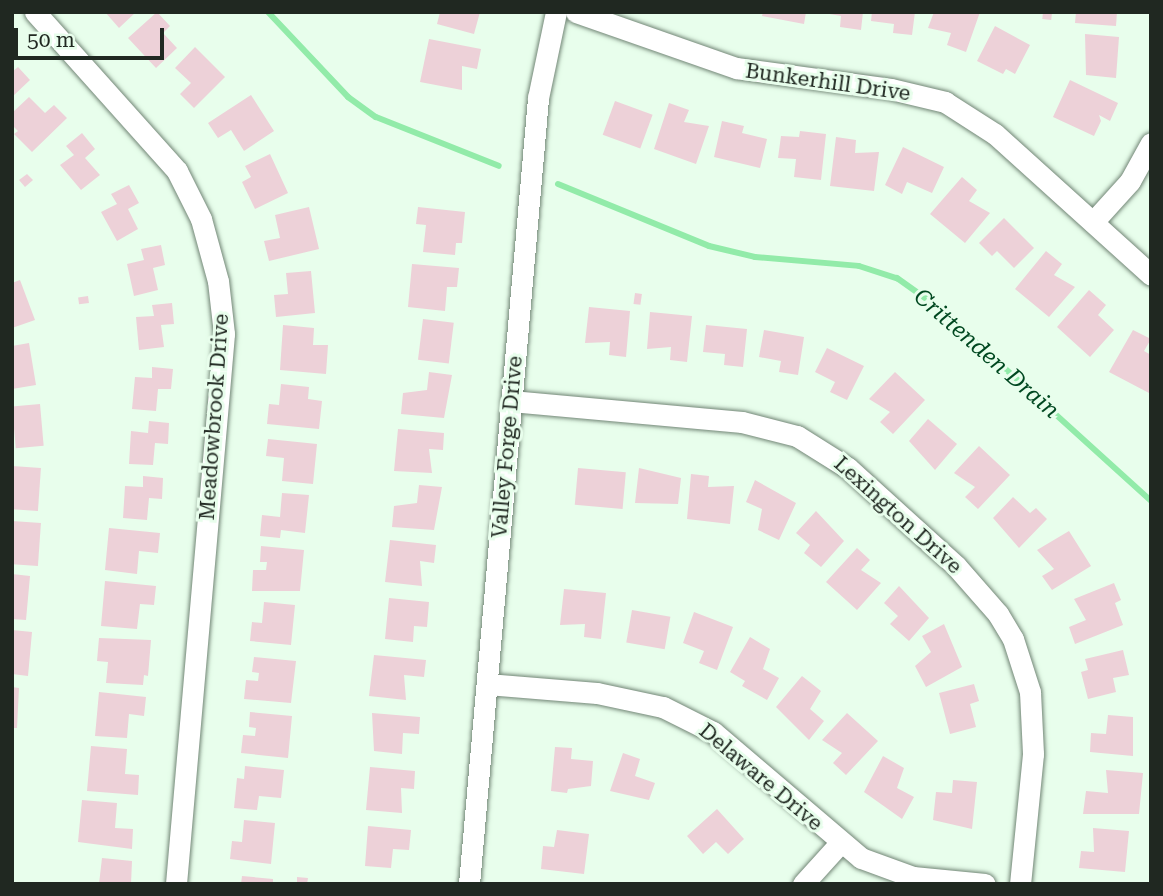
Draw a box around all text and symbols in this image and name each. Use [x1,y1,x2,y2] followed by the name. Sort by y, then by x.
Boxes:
[18,14,168,58] scale bar
[27,28,75,52] text: 50 m
[744,58,912,106] street label: Bunkerhill Drive
[908,283,1064,425] water label: Crittenden Drain
[194,313,234,521] street label: Meadowbrook Drive
[486,355,528,539] street label: Valley Forge Drive
[829,451,967,579] street label: Lexington Drive
[694,718,828,836] street label: Delaware Drive

